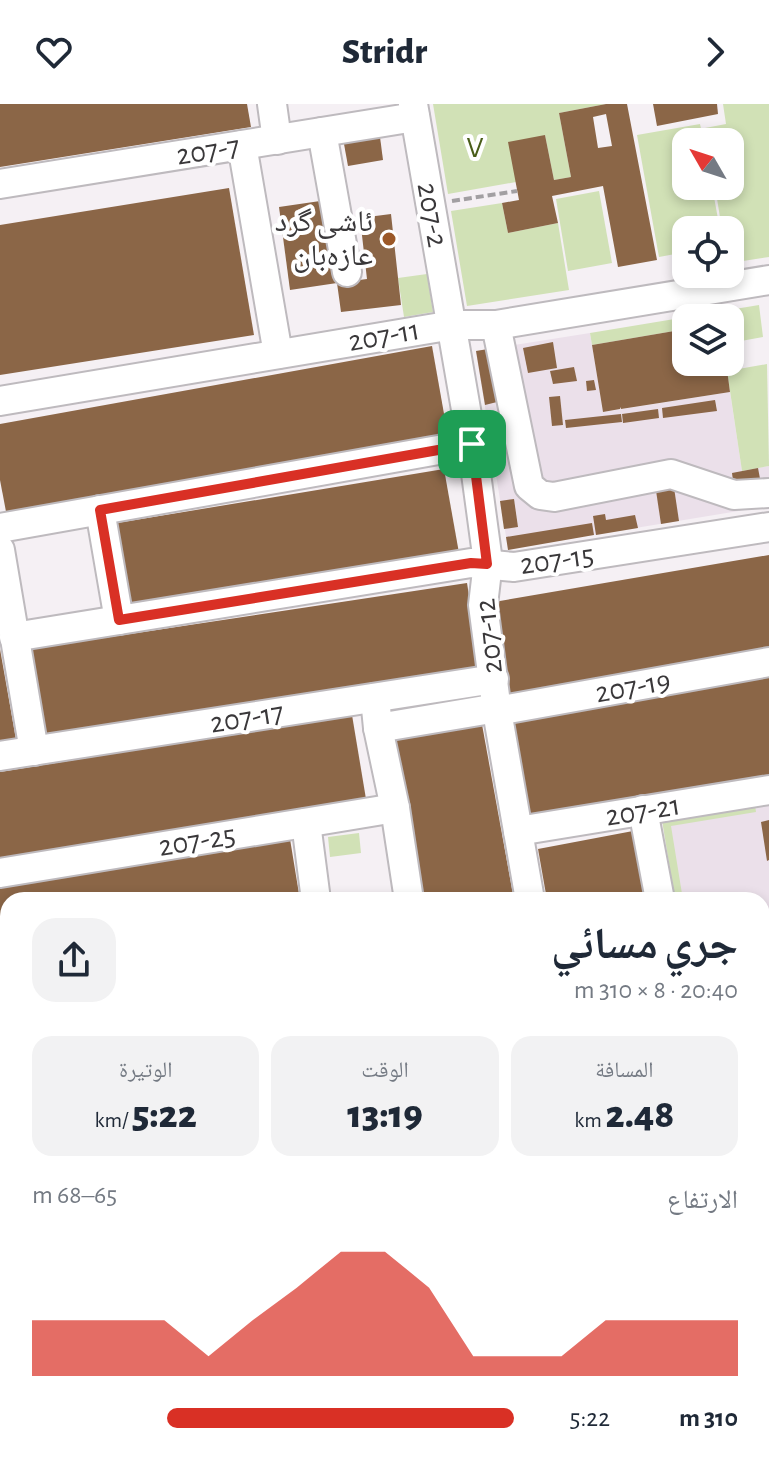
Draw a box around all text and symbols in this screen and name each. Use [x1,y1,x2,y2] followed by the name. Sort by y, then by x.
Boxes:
[32,30,76,74] icon: heart
[693,30,737,74] icon: forward
[342,34,427,70] text: Stridr
[672,128,744,200] north arrow
[672,128,744,376] map controls
[174,131,242,171] street label: 207-7
[467,133,484,163] park label: V
[412,180,452,250] street label: 207-2
[275,207,373,273] place label: ئاشی گرد عازه‌بان
[672,216,744,288] button: locate
[380,230,398,248] marker: ئاشی گرد عازه‌بان
[672,304,744,376] button: layers
[346,315,422,357] street label: 207-11
[438,410,506,478] pin
[450,422,494,466] icon: arrive
[518,540,596,580] street label: 207-15
[470,597,508,675] street label: 207-12
[593,666,673,708] street label: 207-19
[208,697,286,739] street label: 207-17
[604,790,682,832] street label: 207-21
[156,820,238,862] street label: 207-25
[32,918,116,1002] button: share
[551,923,738,967] text: جري مسائي
[574,977,738,1003] text: 20:40 · 8 × 310 m
[119,1059,172,1081] text: الوتيرة
[361,1059,409,1081] text: الوقت
[595,1059,654,1081] text: المسافة
[132,1095,197,1135] text: 5:22
[347,1095,423,1135] text: 13:19
[606,1095,674,1135] text: 2.48
[94,1109,132,1131] text: /km
[574,1109,606,1131] text: km
[32,1182,117,1208] text: 65–68 m
[667,1187,738,1213] text: الارتفاع
[570,1405,610,1431] text: 5:22
[679,1405,738,1431] text: 310 m

